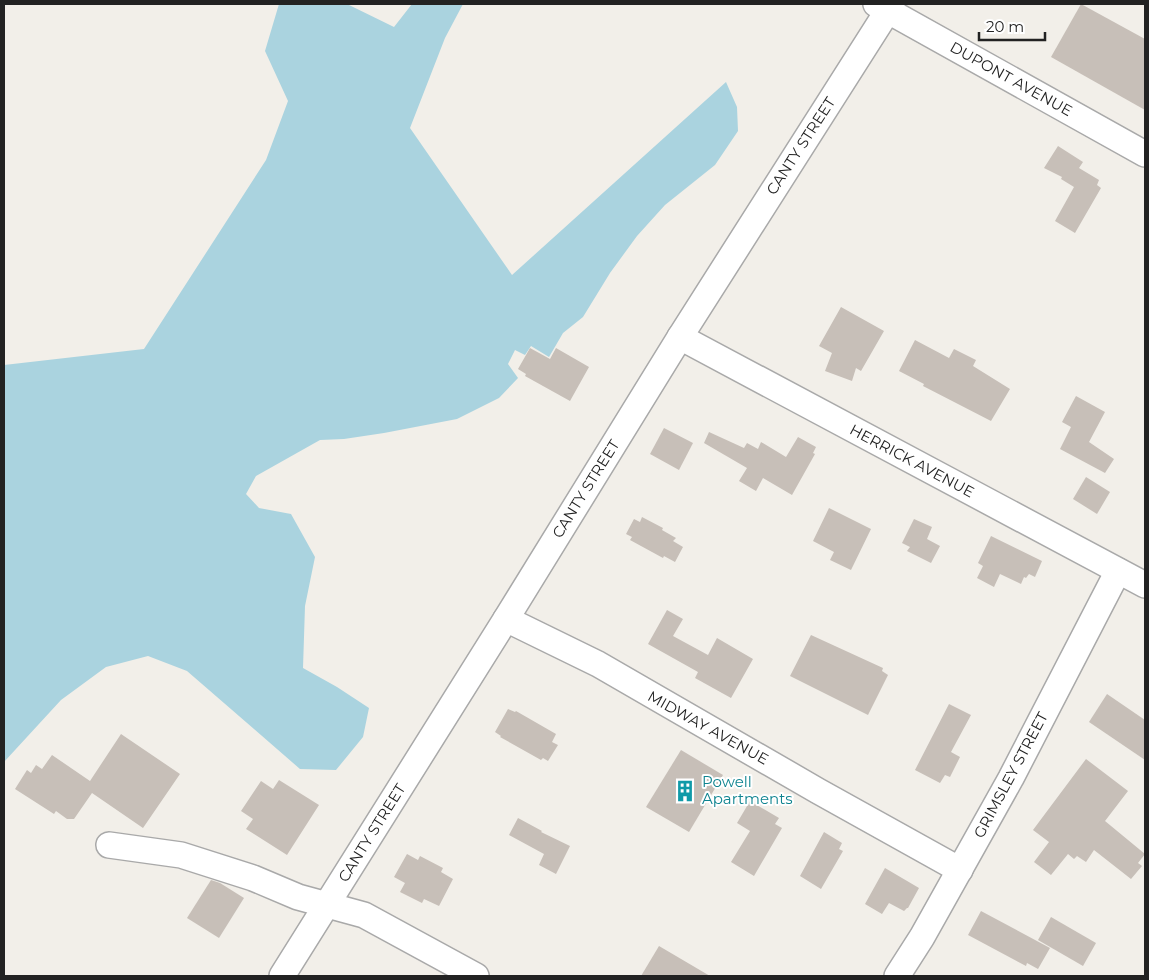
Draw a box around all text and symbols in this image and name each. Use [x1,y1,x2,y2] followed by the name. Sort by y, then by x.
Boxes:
[979,10,1045,42] scale bar
[986,17,1024,36] text: 20 m
[947,37,1076,120] street label: DUPONT AVENUE
[762,93,839,198] street label: CANTY STREET
[847,420,978,501] street label: HERRICK AVENUE
[548,436,624,541] street label: CANTY STREET
[645,686,772,769] street label: MIDWAY AVENUE
[969,708,1052,841] street label: GRIMSLEY STREET
[702,772,793,808] place label: Powell Apartments
[672,778,698,804] building icon: Powell Apartments
[334,780,410,885] street label: CANTY STREET

